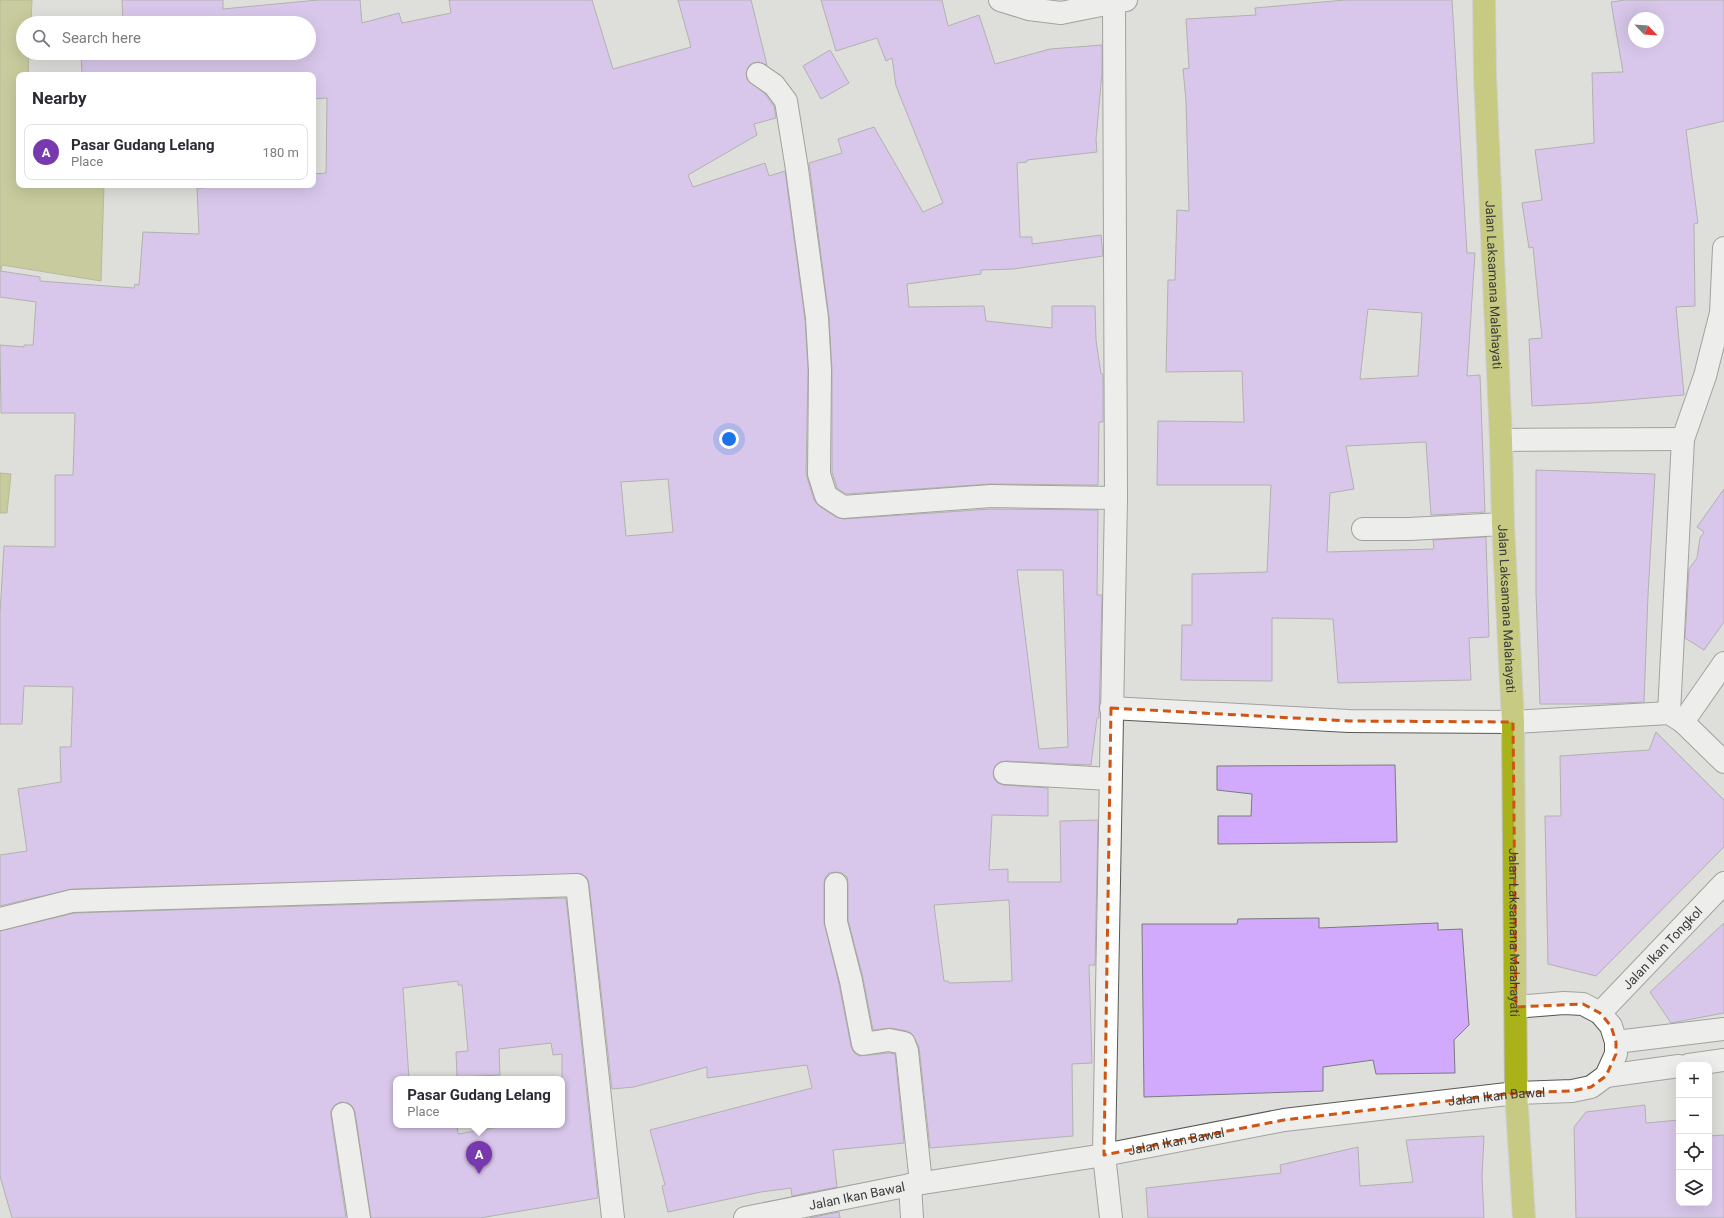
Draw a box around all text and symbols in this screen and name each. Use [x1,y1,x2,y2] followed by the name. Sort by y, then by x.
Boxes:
[1628,12,1664,48] north arrow
[16,16,316,60] search box
[30,27,52,49] icon: search
[62,29,141,47] text: Search here
[32,88,87,108] text: Nearby
[71,136,215,154] text: Pasar Gudang Lelang
[42,145,50,160] text: A
[262,145,299,160] text: 180 m
[71,154,103,169] text: Place
[1482,200,1505,369] street label: Jalan Laksamana Malahayati
[719,429,739,449] your location
[1495,524,1519,693] street label: Jalan Laksamana Malahayati
[1506,848,1522,1017] street label: Jalan Laksamana Malahayati
[1620,904,1705,993] street label: Jalan Ikan Tongkol
[1676,1062,1712,1206] map controls
[1676,1062,1712,1098] button: +
[393,1076,565,1128] popup
[1447,1085,1546,1109] street label: Jalan Ikan Bawal
[407,1086,551,1104] text: Pasar Gudang Lelang
[1676,1098,1712,1134] button: −
[407,1104,439,1119] text: Place
[1127,1125,1226,1158] street label: Jalan Ikan Bawal
[1676,1134,1712,1170] button: locate
[466,1141,492,1174] pin: A
[1676,1170,1712,1206] button: layers
[807,1179,906,1213] street label: Jalan Ikan Bawal

